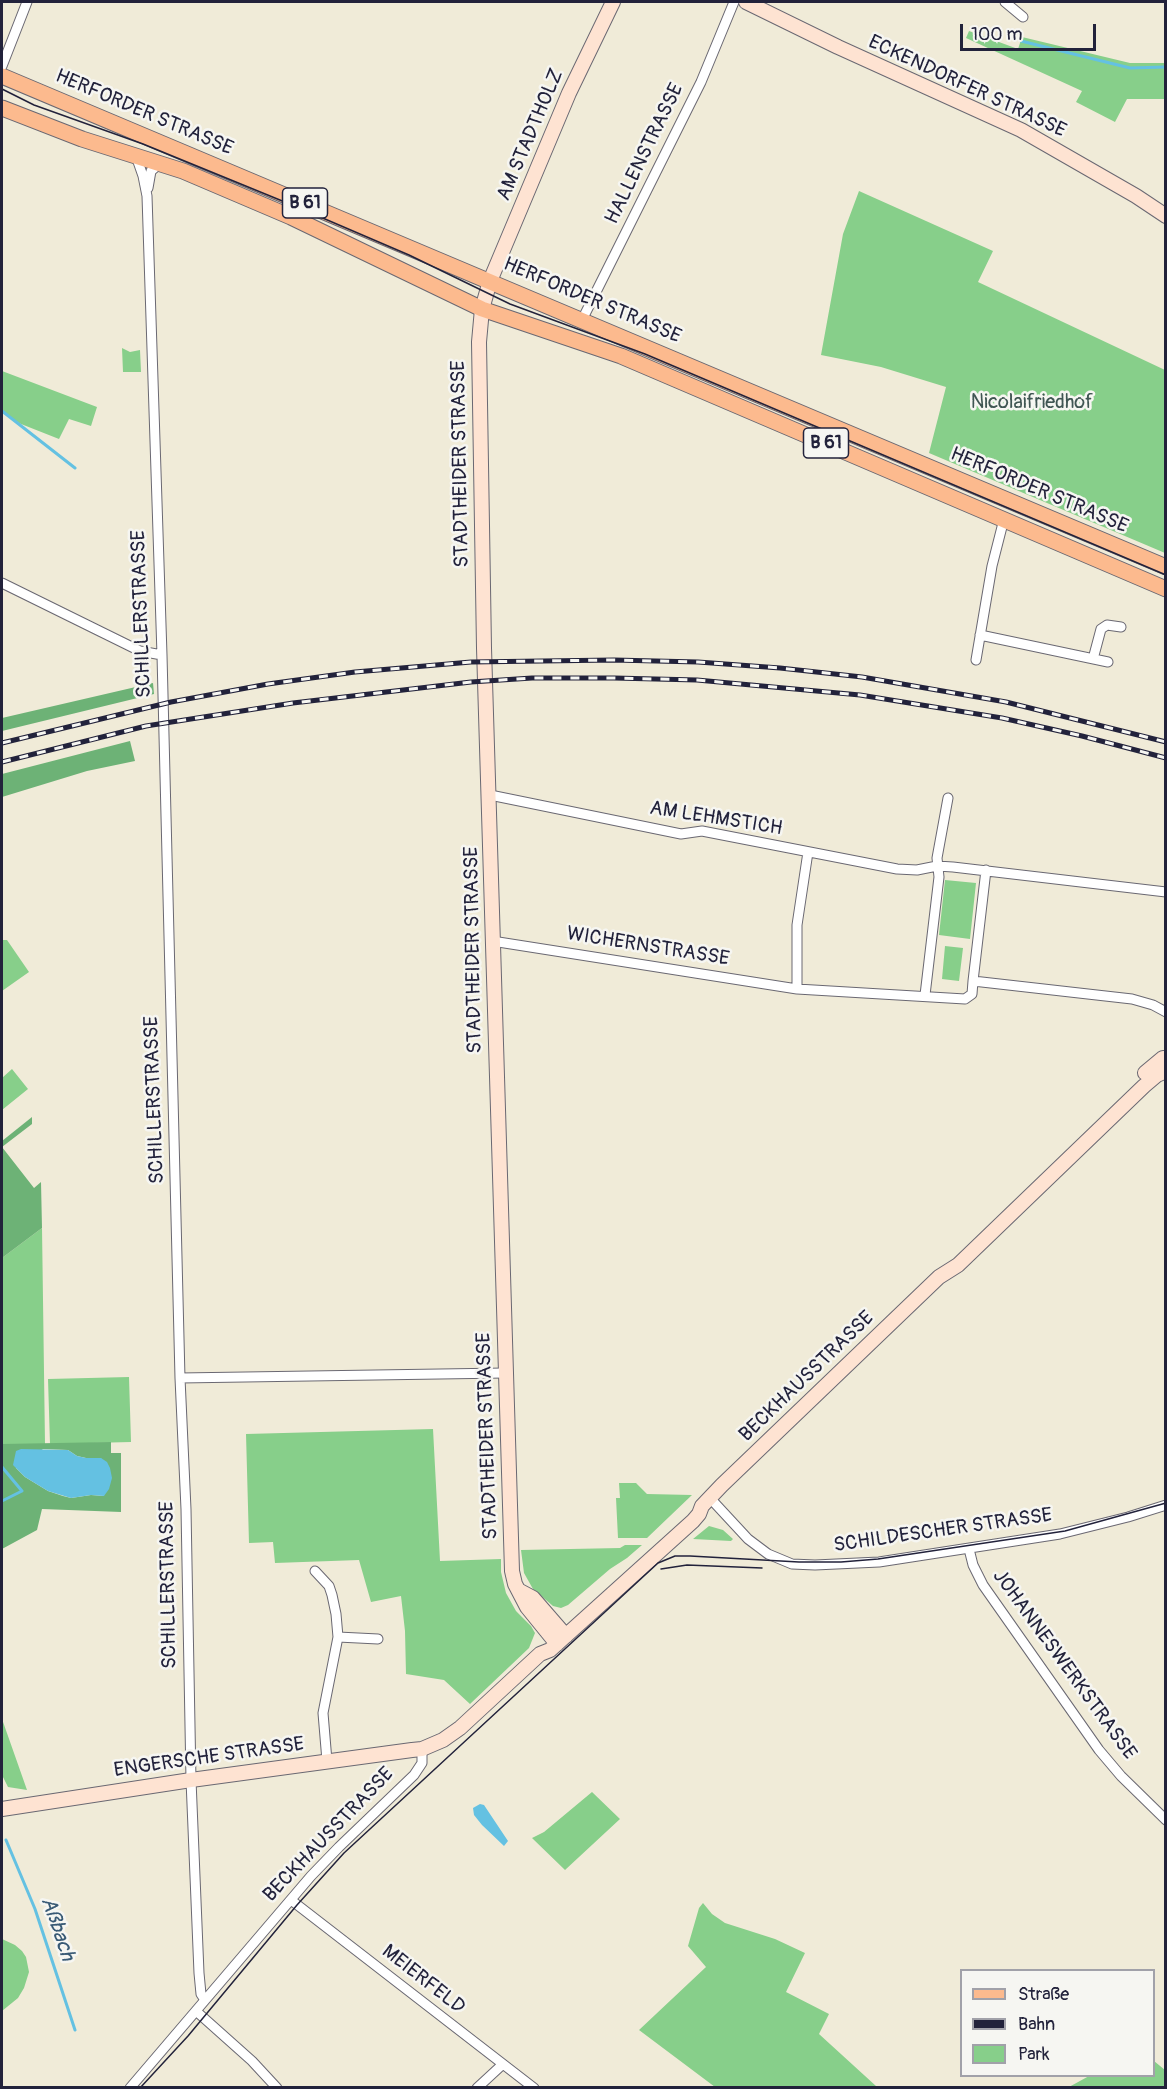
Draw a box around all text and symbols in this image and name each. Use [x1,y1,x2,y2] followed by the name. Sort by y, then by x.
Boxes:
[963,12,1100,50] scale bar
[971,23,1023,46] text: 100 m
[864,31,1070,143] street label: ECKENDORFER STRASSE
[51,65,237,161] street label: HERFORDER STRASSE
[492,66,570,204] street label: AM STADTHOLZ
[601,80,689,228] street label: HALLENSTRASSE
[282,188,328,218] road number: B 61
[499,253,685,349] street label: HERFORDER STRASSE
[447,360,475,568] street label: STADTHEIDER STRASSE
[971,391,1093,415] park label: Nicolaifriedhof
[804,428,848,458] road number: B 61
[946,443,1132,539] street label: HERFORDER STRASSE
[127,530,157,698] street label: SCHILLERSTRASSE
[648,797,784,841] street label: AM LEHMSTICH
[460,846,488,1054] street label: STADTHEIDER STRASSE
[565,922,731,972] street label: WICHERNSTRASSE
[140,1016,170,1184] street label: SCHILLERSTRASSE
[735,1307,879,1447] street label: BECKHAUSSTRASSE
[472,1332,504,1540] street label: STADTHEIDER STRASSE
[156,1501,182,1669] street label: SCHILLERSTRASSE
[832,1504,1054,1558] street label: SCHILDESCHER STRASSE
[987,1565,1141,1765] street label: JOHANNESWERKSTRASSE
[112,1733,306,1783] street label: ENGERSCHE STRASSE
[259,1763,399,1907] street label: BECKHAUSSTRASSE
[34,1894,80,1964] water label: Aßbach
[377,1940,469,2020] street label: MEIERFELD
[960,1969,1155,2077] legend
[1018,1983,1069,2006] text: Straße
[1018,2013,1055,2036] text: Bahn
[1018,2043,1050,2066] text: Park

